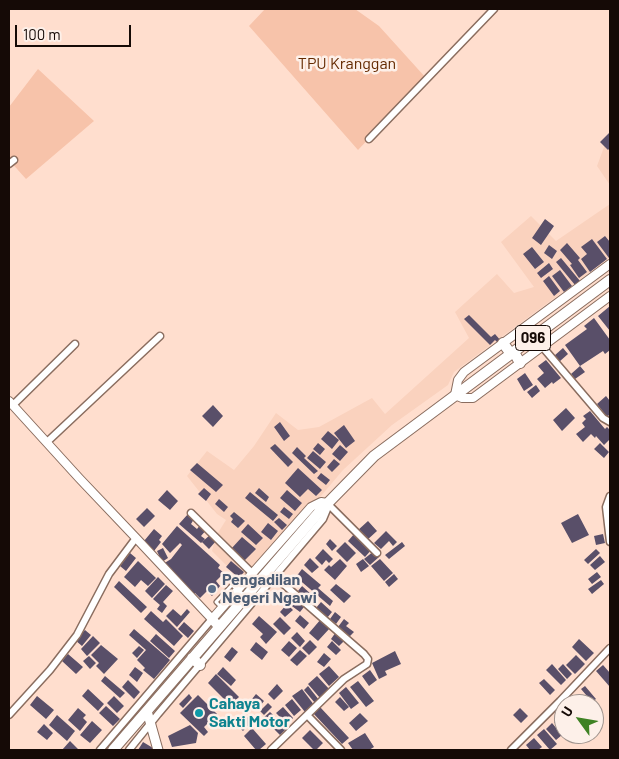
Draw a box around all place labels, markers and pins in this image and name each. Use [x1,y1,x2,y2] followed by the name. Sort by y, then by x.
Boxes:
[222,570,317,608] place label: Pengadilan Negeri Ngawi
[206,583,218,595] marker: Pengadilan Negeri Ngawi
[209,694,290,732] place label: Cahaya Sakti Motor
[193,707,205,719] marker: Cahaya Sakti Motor

